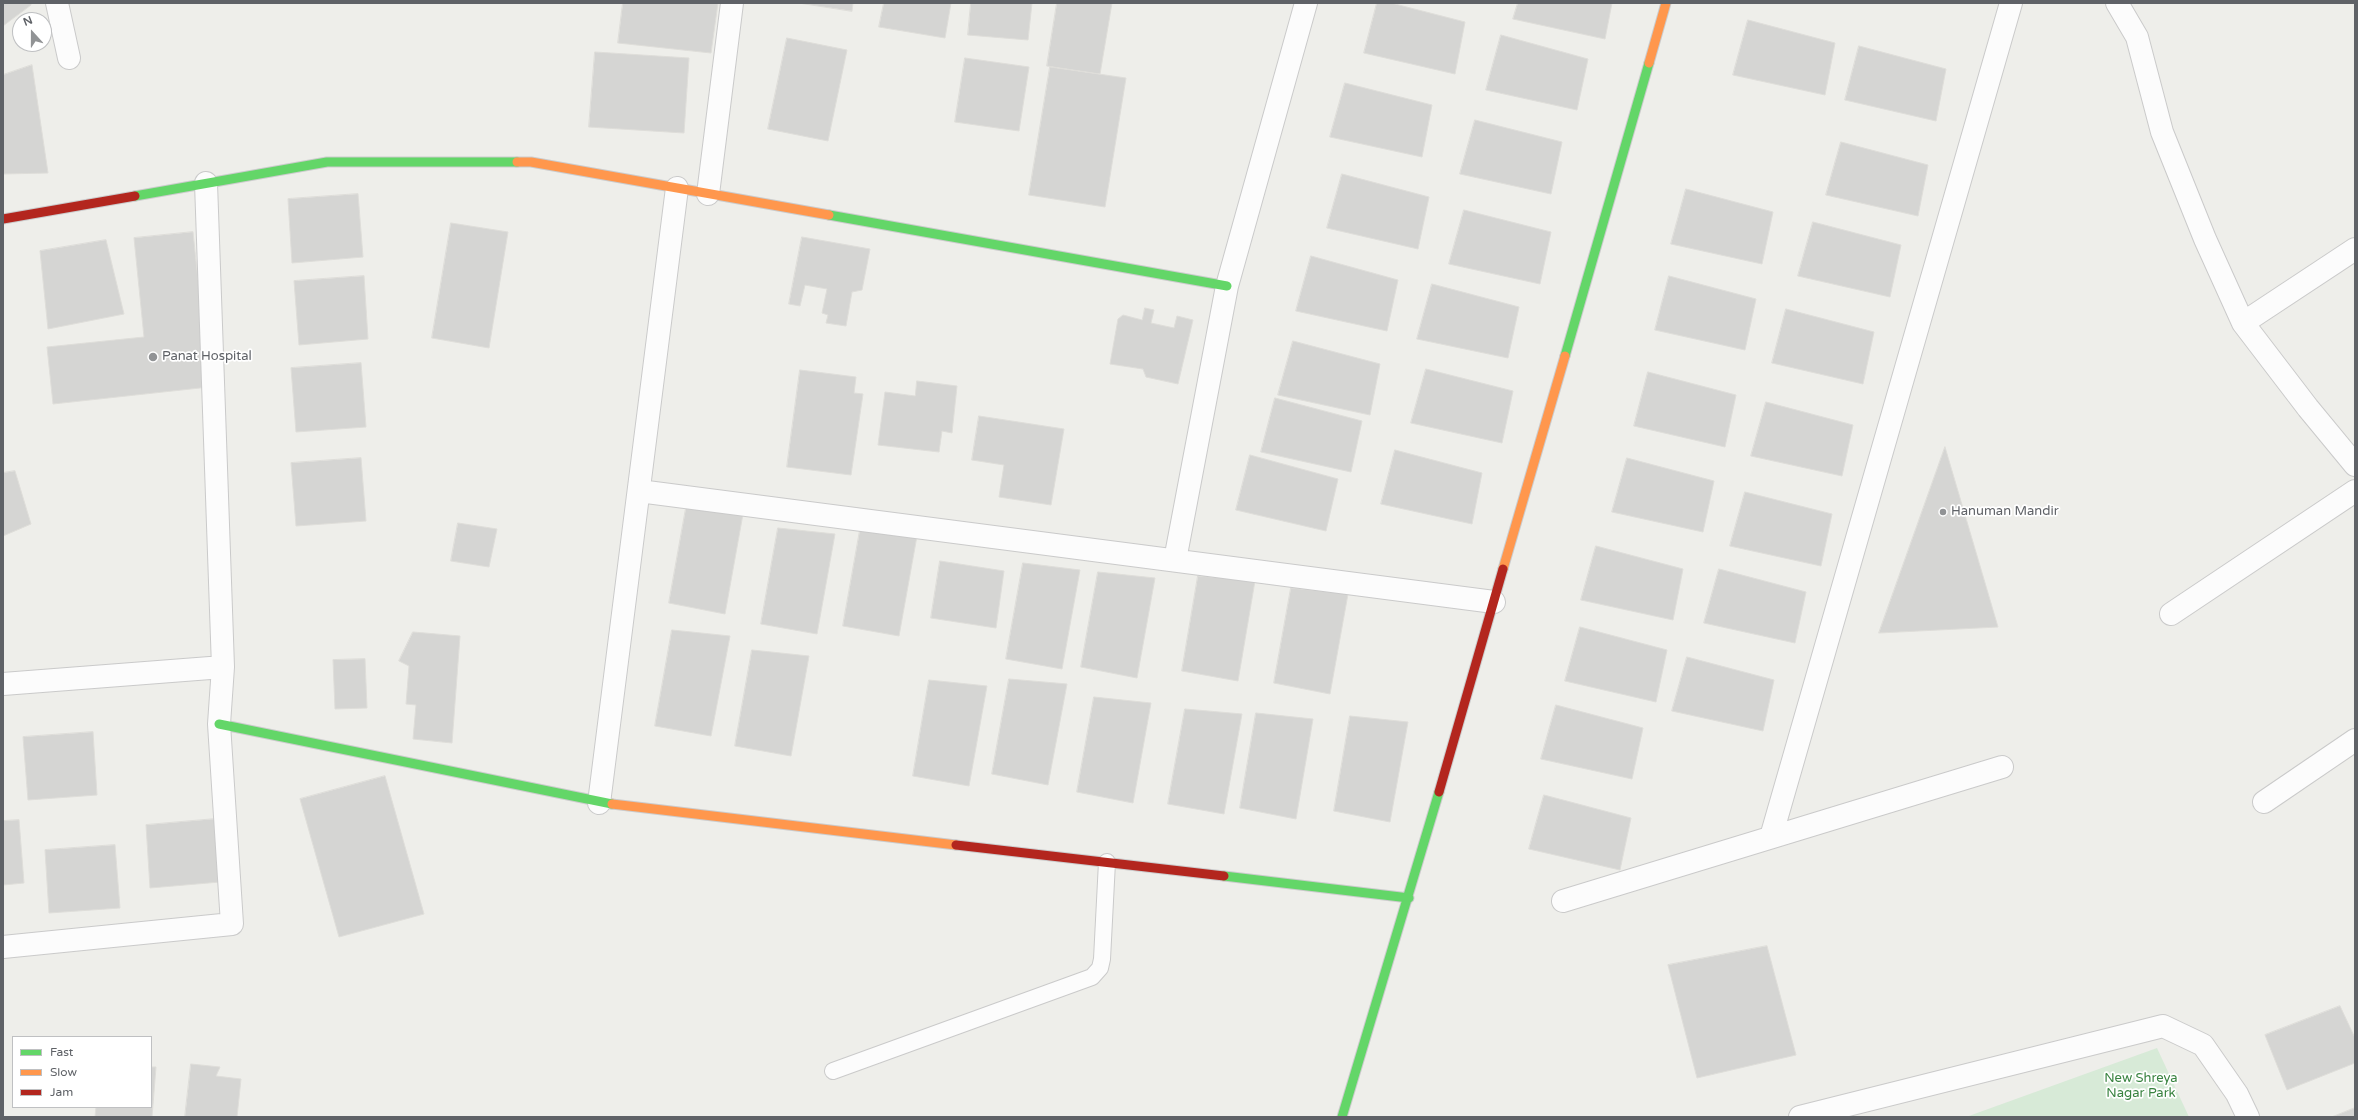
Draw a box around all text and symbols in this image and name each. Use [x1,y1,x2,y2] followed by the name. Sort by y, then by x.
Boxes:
[12,12,52,52] north arrow
[21,14,34,29] text: N
[162,349,252,365] place label: Panat Hospital
[147,351,159,363] marker: Panat Hospital
[1951,504,2059,520] place label: Hanuman Mandir
[1938,507,1948,517] marker: Hanuman Mandir
[12,1036,152,1108] legend
[50,1045,73,1059] text: Fast
[50,1065,77,1079] text: Slow
[2104,1071,2178,1102] park label: New Shreya Nagar Park
[50,1085,73,1099] text: Jam

